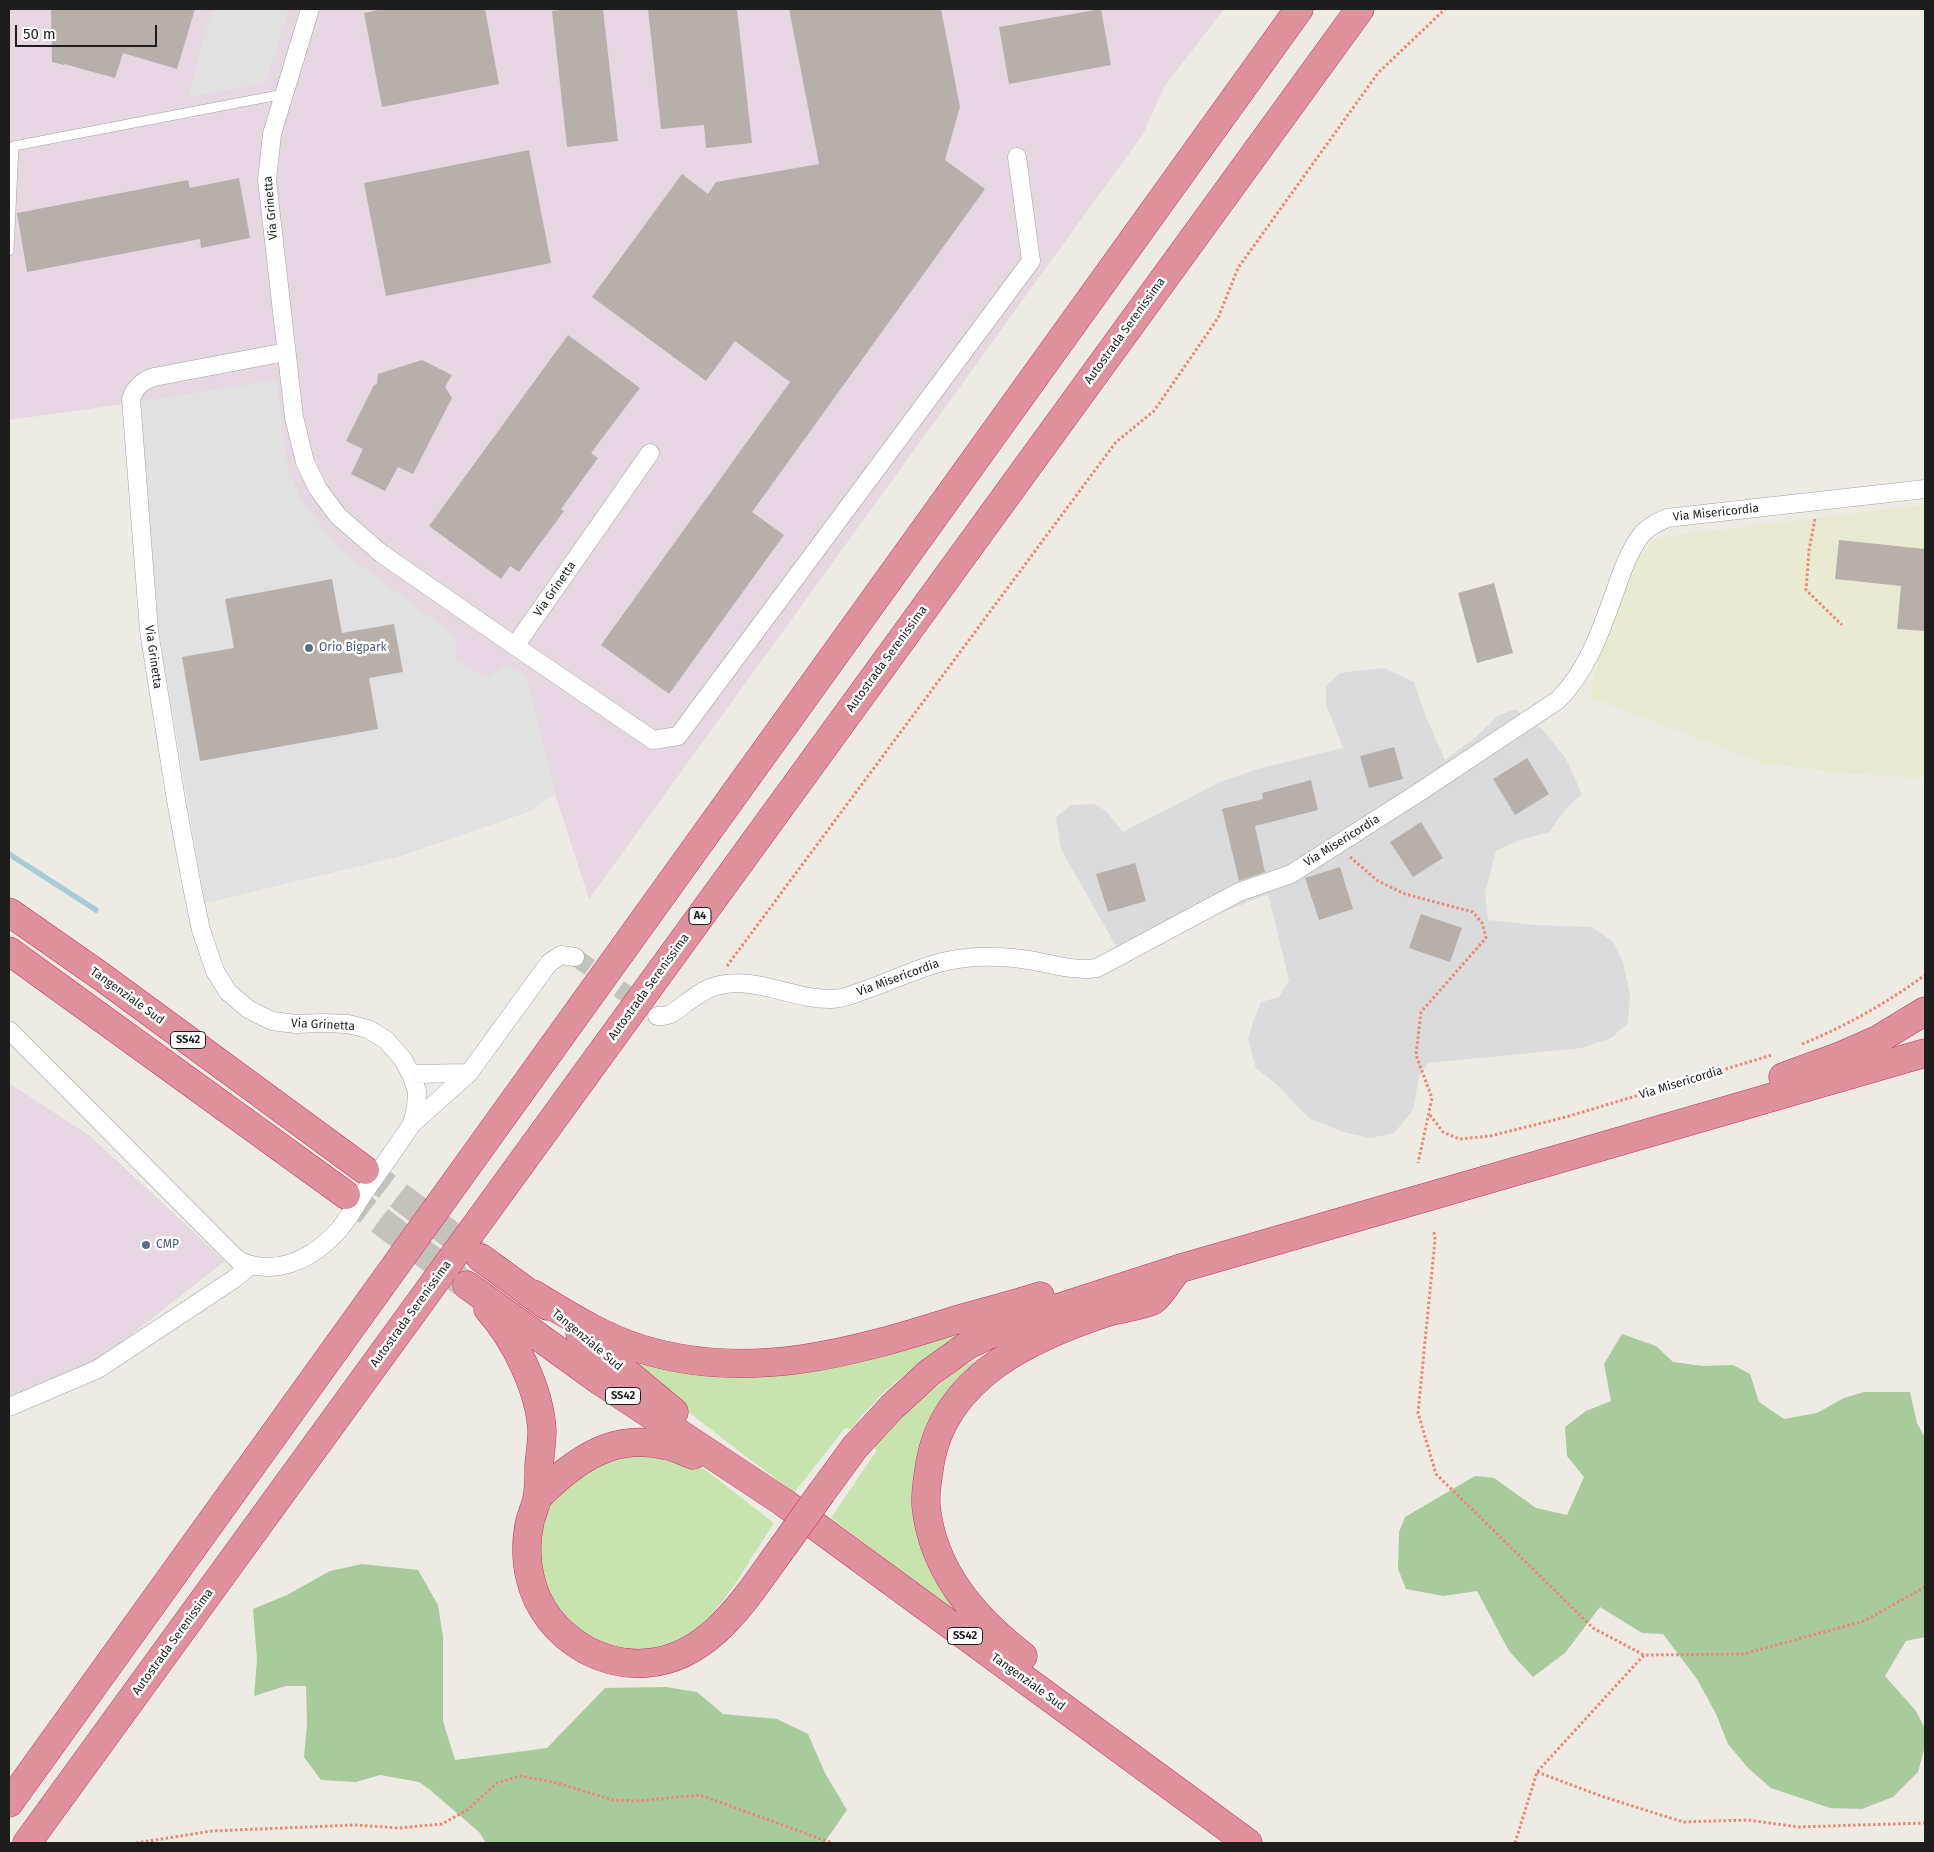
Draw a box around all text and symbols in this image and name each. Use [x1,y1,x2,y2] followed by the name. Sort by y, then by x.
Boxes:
[18,15,160,47] scale bar
[23,25,56,43] text: 50 m
[261,175,281,241] street label: Via Grinetta
[1082,275,1168,387] street label: Autostrada Serenissima
[1672,501,1760,525] street label: Via Misericordia
[531,559,579,619] street label: Via Grinetta
[844,603,930,715] street label: Autostrada Serenissima
[141,624,165,690] street label: Via Grinetta
[319,641,387,655] place label: Orio Bigpark
[303,642,315,654] marker: Orio Bigpark
[1302,812,1382,870] street label: Via Misericordia
[689,908,711,924] road number: A4
[606,931,692,1043] street label: Autostrada Serenissima
[855,956,941,1000] street label: Via Misericordia
[87,964,167,1028] street label: Tangenziale Sud
[291,1016,355,1034] street label: Via Grinetta
[170,1032,206,1048] road number: SS42
[1638,1063,1724,1103] street label: Via Misericordia
[156,1238,179,1252] place label: CMP
[140,1239,152,1251] marker: CMP
[368,1258,454,1370] street label: Autostrada Serenissima
[549,1306,625,1374] street label: Tangenziale Sud
[606,1388,640,1404] road number: SS42
[130,1586,216,1698] street label: Autostrada Serenissima
[948,1628,982,1644] road number: SS42
[988,1650,1068,1714] street label: Tangenziale Sud

